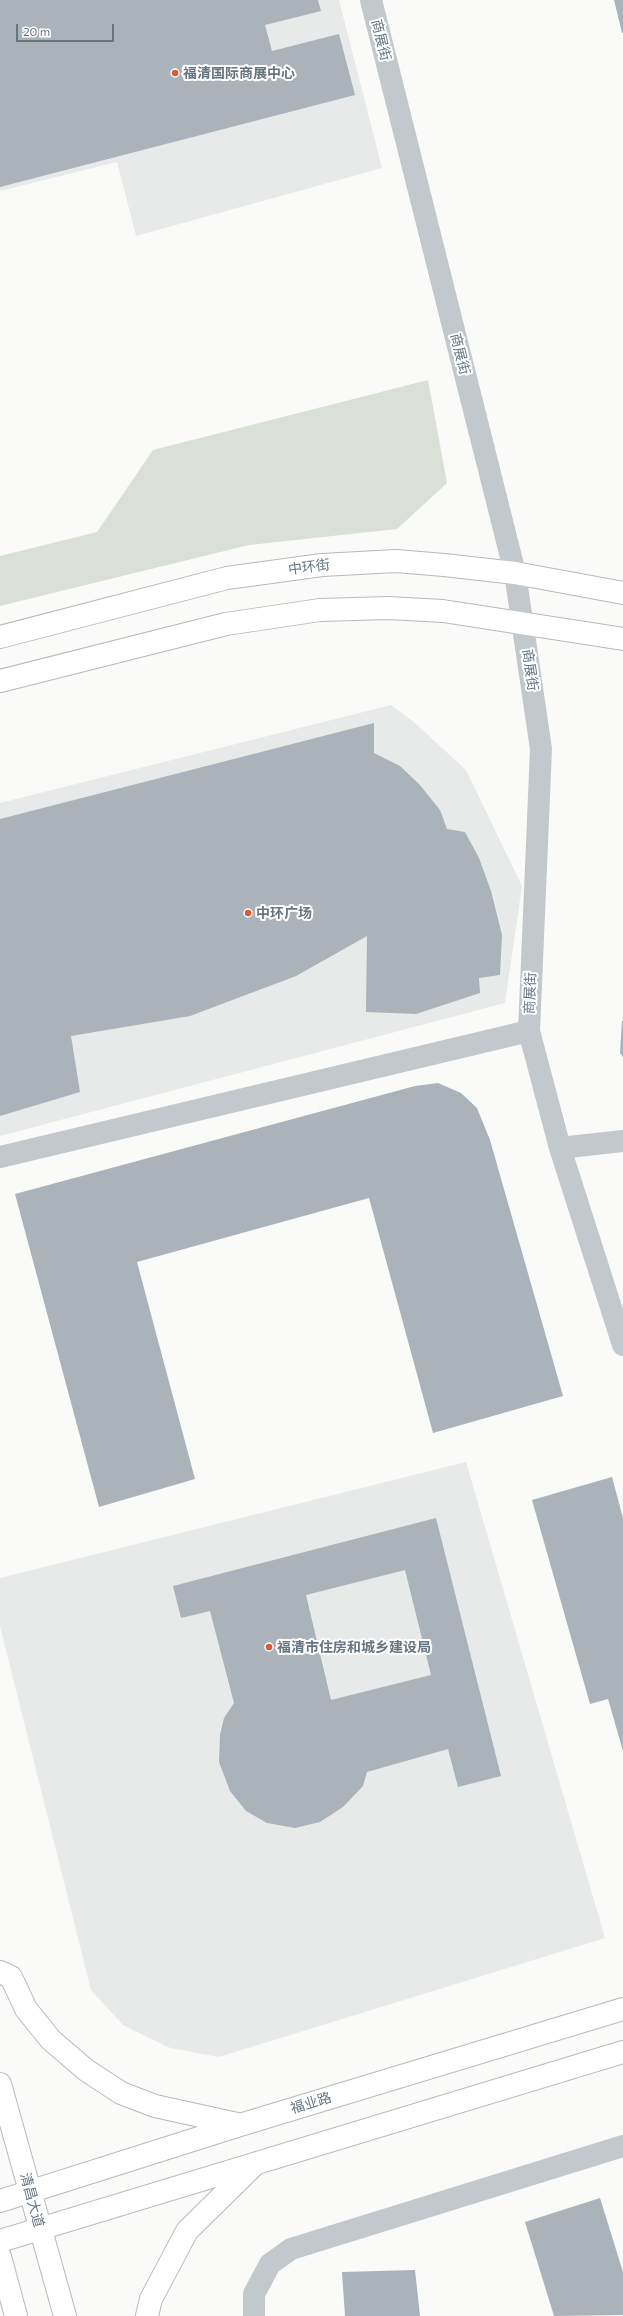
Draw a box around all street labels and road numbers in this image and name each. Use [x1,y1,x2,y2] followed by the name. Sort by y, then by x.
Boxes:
[368,18,394,62] street label: 商展街
[447,332,473,376] street label: 商展街
[287,556,331,578] street label: 中环街
[519,648,541,692] street label: 商展街
[521,972,539,1014] street label: 商展街
[288,2089,334,2117] street label: 福业路
[17,2171,47,2229] street label: 清昌大道

